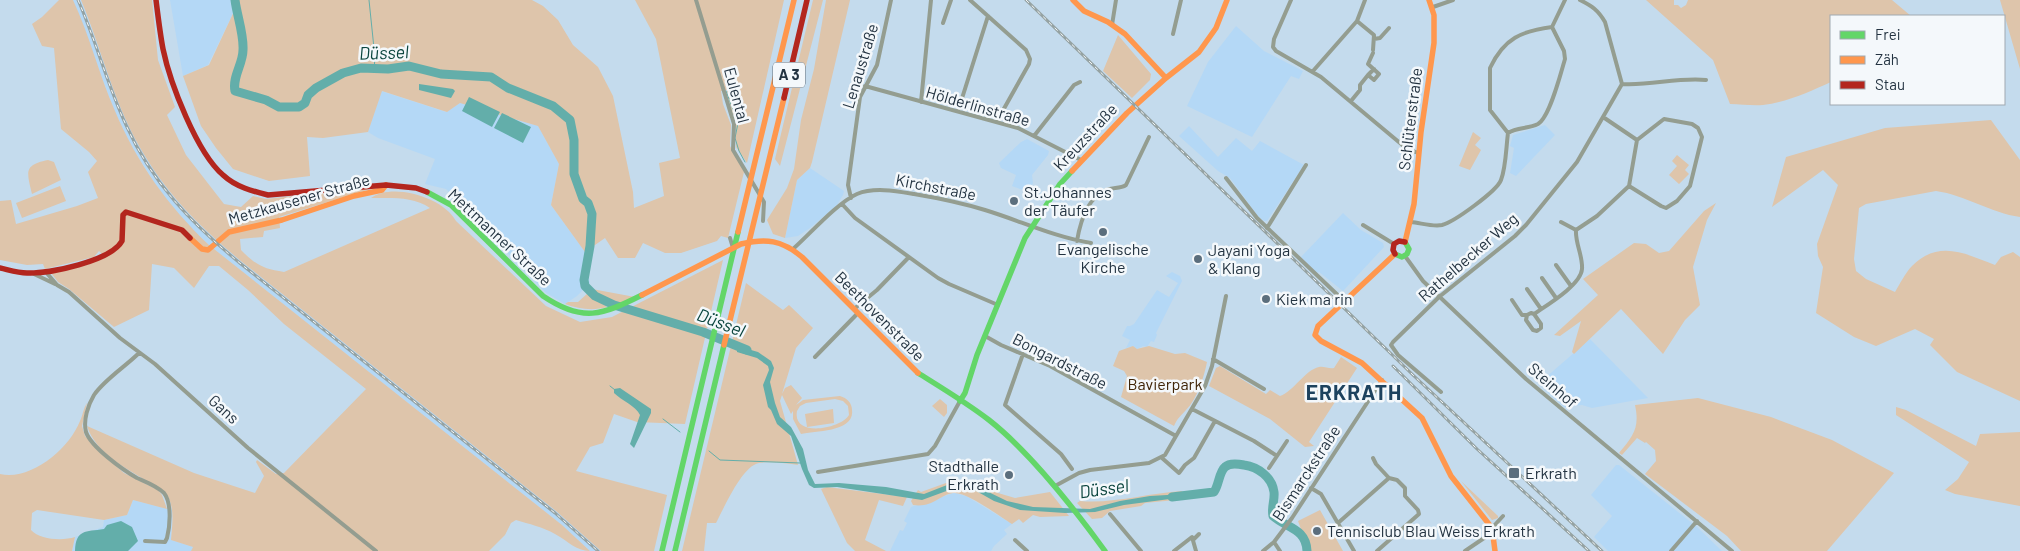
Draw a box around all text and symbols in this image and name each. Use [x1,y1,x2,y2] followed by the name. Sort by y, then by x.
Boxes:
[1830,15,2005,105] legend
[838,21,881,111] street label: Lenaustraße
[1875,25,1901,43] text: Frei
[359,40,409,64] water label: Düssel
[1875,50,1899,68] text: Zäh
[773,62,805,88] road number: A 3
[721,65,754,125] street label: Eulental
[1394,66,1425,171] street label: Schlüterstraße
[1875,75,1905,93] text: Stau
[924,82,1032,129] street label: Hölderlinstraße
[1049,99,1120,174] street label: Kreuzstraße
[226,169,372,228] street label: Metzkausener Straße
[894,169,978,204] street label: Kirchstraße
[1024,182,1112,219] place label: St.Johannes der Täufer
[445,184,556,289] street label: Mettmanner Straße
[1008,195,1020,207] marker: St.Johannes der Täufer
[1414,208,1521,305] street label: Rathelbecker Weg
[1097,226,1109,238] marker: Evangelische Kirche
[1057,239,1149,276] place label: Evangelische Kirche
[1208,240,1290,277] place label: Jayani Yoga & Klang
[1192,253,1204,265] marker: Jayani Yoga & Klang
[832,267,929,364] street label: Beethovenstraße
[1276,289,1353,308] place label: Kiek ma rin
[1260,293,1272,305] marker: Kiek ma rin
[694,303,749,341] water label: Düssel
[1010,329,1111,393] street label: Bongardstraße
[1525,358,1582,411] street label: Steinhof
[1128,374,1202,393] park label: Bavierpark
[1306,379,1402,404] district label: ERKRATH
[205,390,243,427] street label: Gans
[1268,421,1344,524] street label: Bismarckstraße
[928,456,999,493] place label: Stadthalle Erkrath
[1525,463,1577,482] place label: Erkrath
[1507,466,1521,480] marker: Erkrath
[1003,469,1015,481] marker: Stadthalle Erkrath
[1078,474,1130,502] water label: Düssel
[1327,521,1535,540] place label: Tennisclub Blau Weiss Erkrath
[1311,525,1323,537] marker: Tennisclub Blau Weiss Erkrath

